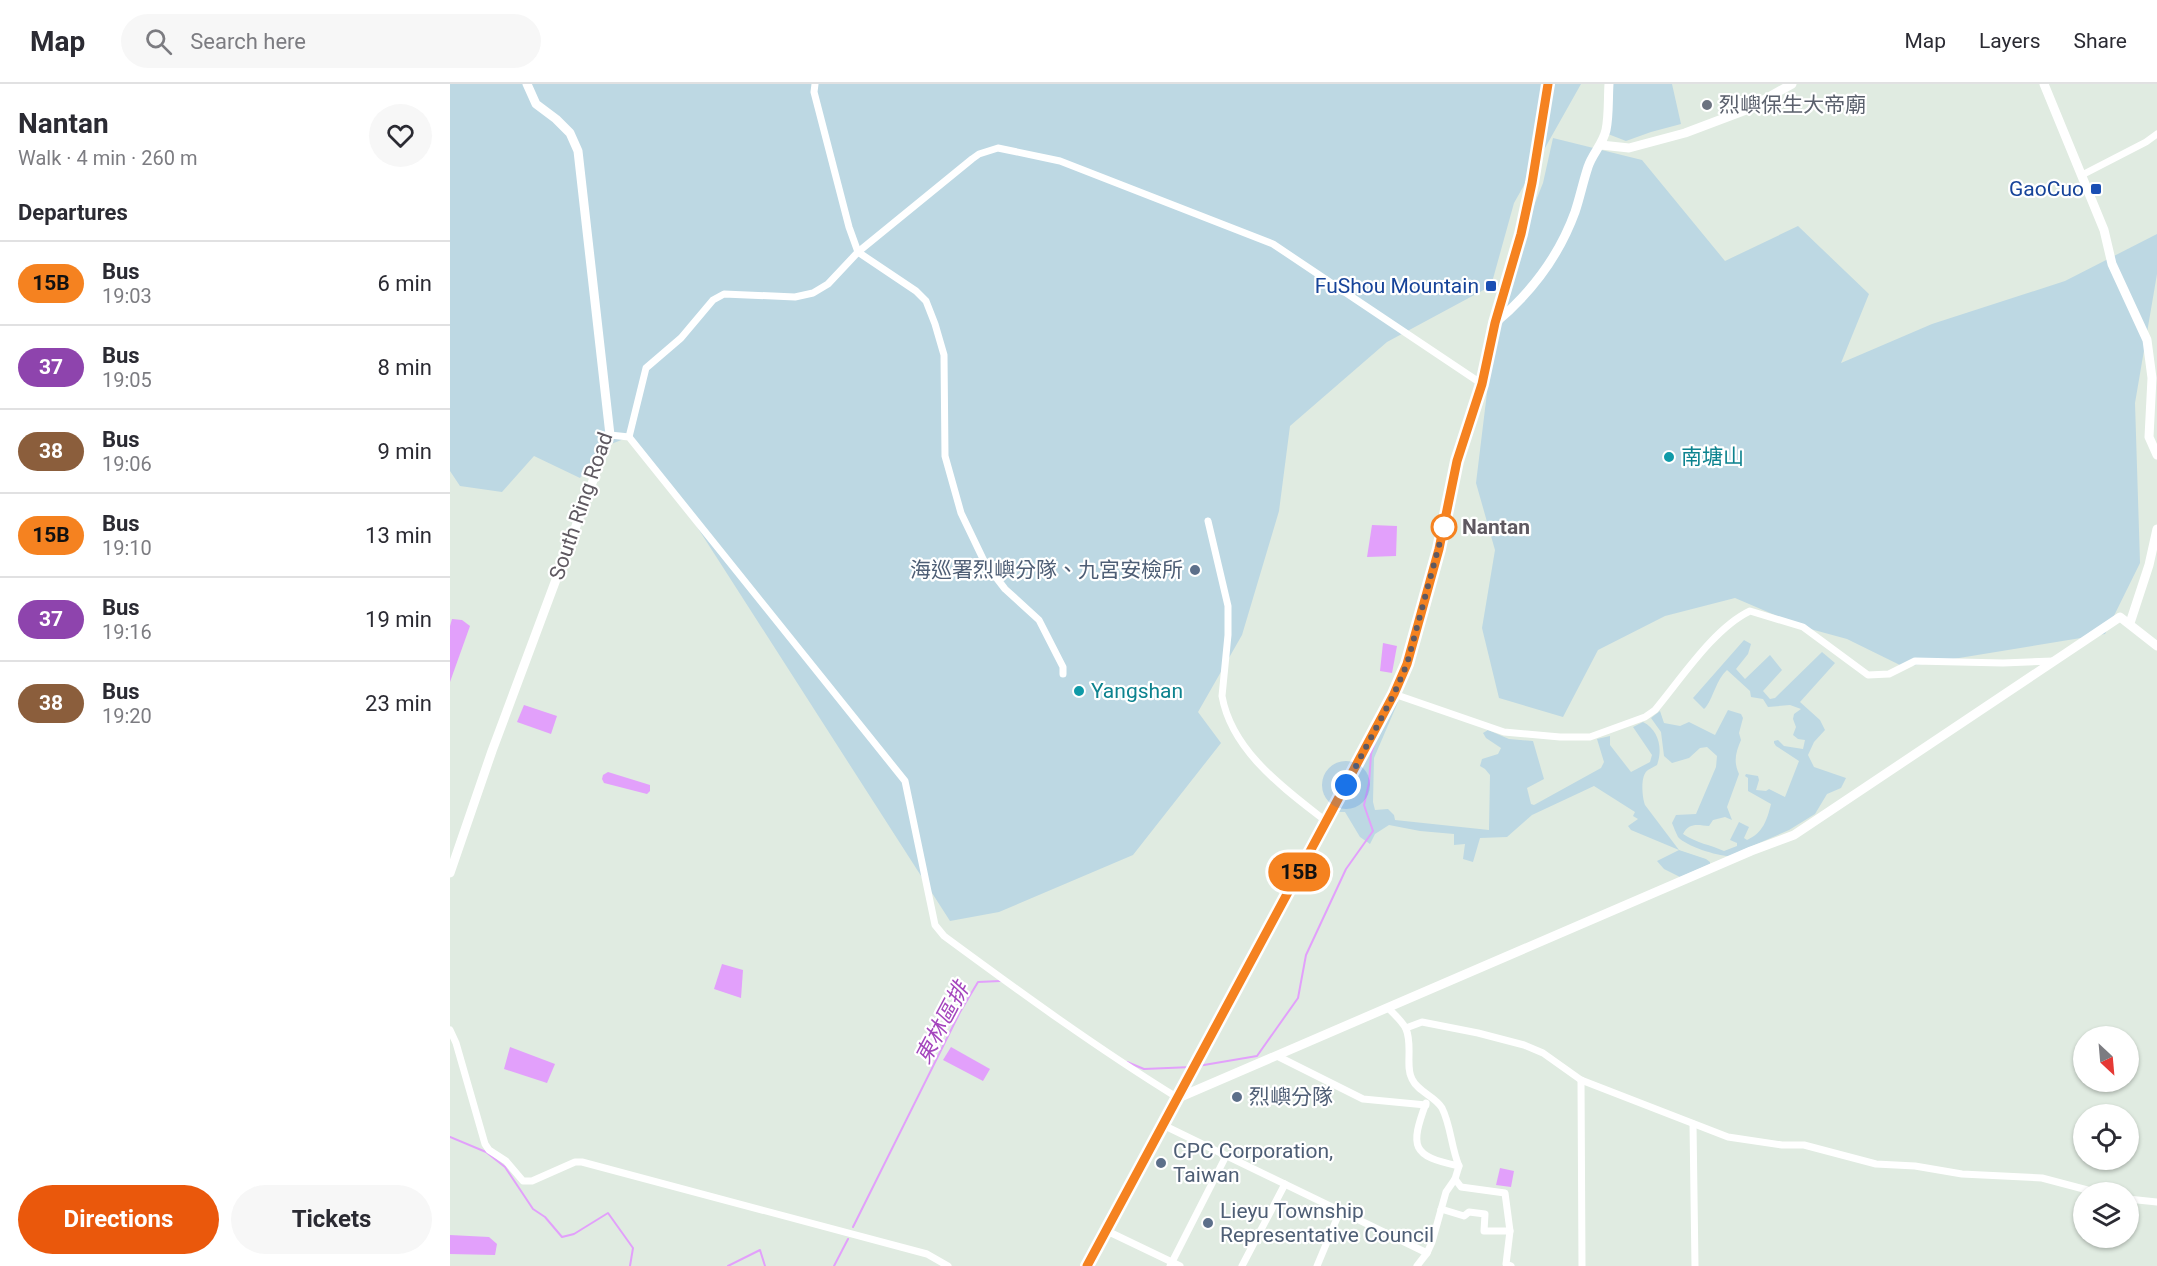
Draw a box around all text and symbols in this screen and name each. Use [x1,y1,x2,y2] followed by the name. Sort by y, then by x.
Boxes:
[121,14,541,68] search box
[30,25,85,58] text: Map
[142,25,175,58] icon: search
[190,29,306,54] text: Search here
[1904,29,1946,53] text: Map
[1979,29,2040,53] text: Layers
[2073,29,2127,53] text: Share
[1719,93,1866,117] place label: 烈嶼保生大帝廟
[1700,98,1714,112] marker: 烈嶼保生大帝廟
[369,104,432,167] button: heart
[18,107,109,140] text: Nantan
[18,146,197,170] text: Walk · 4 min · 260 m
[2009,177,2084,201] place label: GaoCuo
[2089,182,2103,196] marker: GaoCuo
[18,200,128,225] text: Departures
[102,259,140,284] text: Bus
[32,271,70,295] text: 15B
[377,271,432,296] text: 6 min
[1315,274,1479,298] place label: FuShou Mountain
[1484,279,1498,293] marker: FuShou Mountain
[102,284,152,308] text: 19:03
[102,343,140,368] text: Bus
[39,355,63,379] text: 37
[377,355,432,380] text: 8 min
[102,368,152,392] text: 19:05
[102,427,140,452] text: Bus
[545,429,617,583] street label: South Ring Road
[39,439,63,463] text: 38
[377,439,432,464] text: 9 min
[1681,445,1744,469] place label: 南塘山
[1662,450,1676,464] marker: 南塘山
[102,452,152,476] text: 19:06
[102,511,140,536] text: Bus
[1431,514,1457,540] marker: Nantan
[1462,515,1530,539] place label: Nantan
[32,523,70,547] text: 15B
[365,523,432,548] text: 13 min
[102,536,152,560] text: 19:10
[910,558,1183,582] place label: 海巡署烈嶼分隊、九宮安檢所
[1188,563,1202,577] marker: 海巡署烈嶼分隊、九宮安檢所
[102,595,140,620] text: Bus
[39,607,63,631] text: 37
[365,607,432,632] text: 19 min
[102,620,152,644] text: 19:16
[102,679,140,704] text: Bus
[1091,679,1183,703] place label: Yangshan
[1072,684,1086,698] marker: Yangshan
[39,691,63,715] text: 38
[365,691,432,716] text: 23 min
[102,704,152,728] text: 19:20
[1331,770,1361,800] your location
[1264,852,1334,892] line badge: 15B
[1280,860,1318,884] text: 15B
[910,976,975,1068] water label: 東林區排
[2073,1026,2139,1092] north arrow
[2073,1026,2139,1248] map controls
[1249,1085,1333,1109] place label: 烈嶼分隊
[1230,1090,1244,1104] marker: 烈嶼分隊
[2073,1104,2139,1170] button: locate
[1173,1139,1333,1187] place label: CPC Corporation, Taiwan
[1154,1156,1168,1170] marker: CPC Corporation, Taiwan
[2073,1182,2139,1248] button: layers
[18,1185,219,1254] button: Directions
[231,1185,432,1254] button: Tickets
[1220,1199,1434,1247] place label: Lieyu Township Representative Council
[1201,1216,1215,1230] marker: Lieyu Township Representative Council

